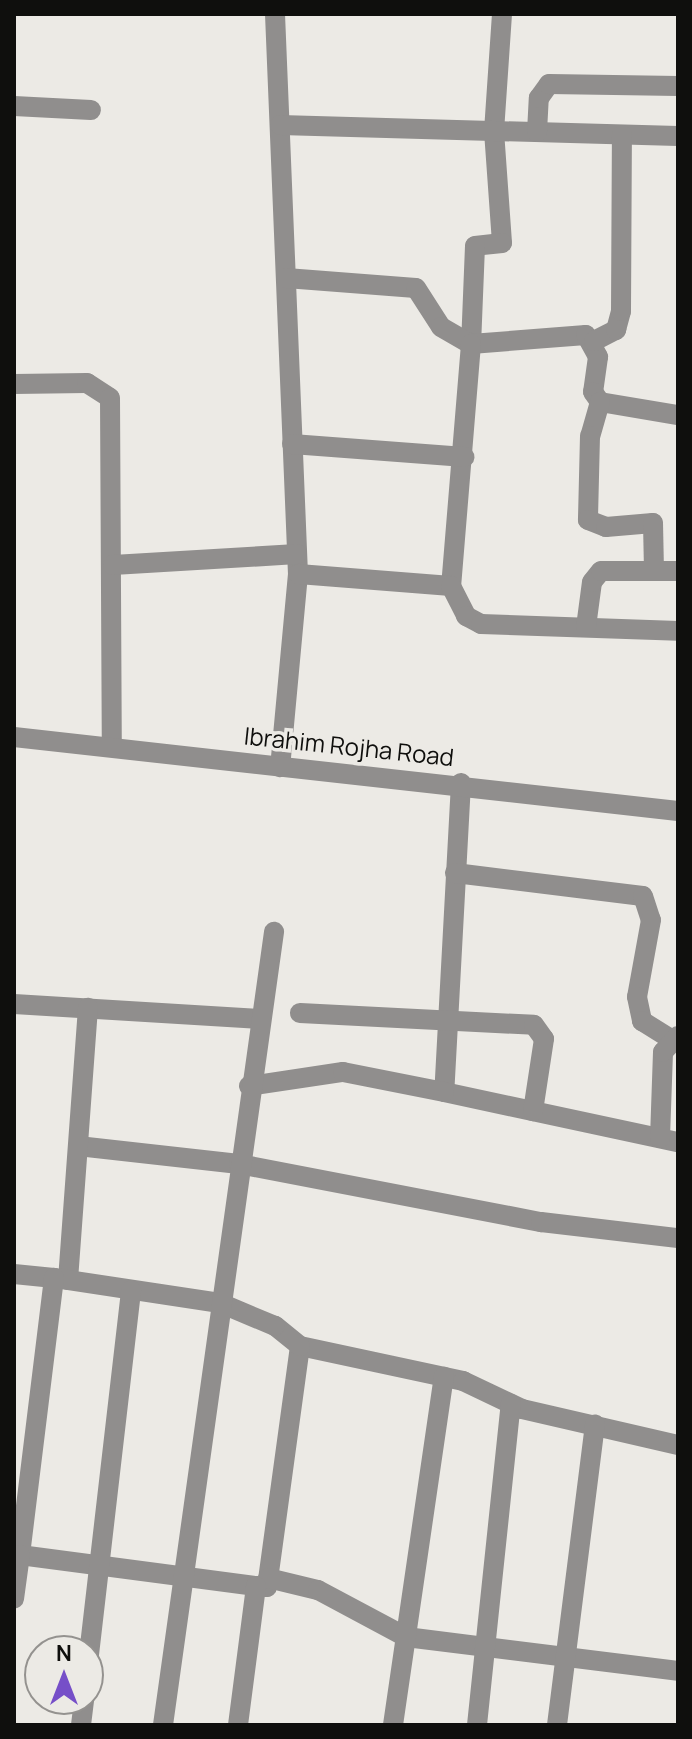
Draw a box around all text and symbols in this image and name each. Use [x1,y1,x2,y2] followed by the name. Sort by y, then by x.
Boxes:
[243,721,455,771] street label: Ibrahim Rojha Road
[24,1635,104,1715] north arrow
[56,1638,72,1668] text: N

